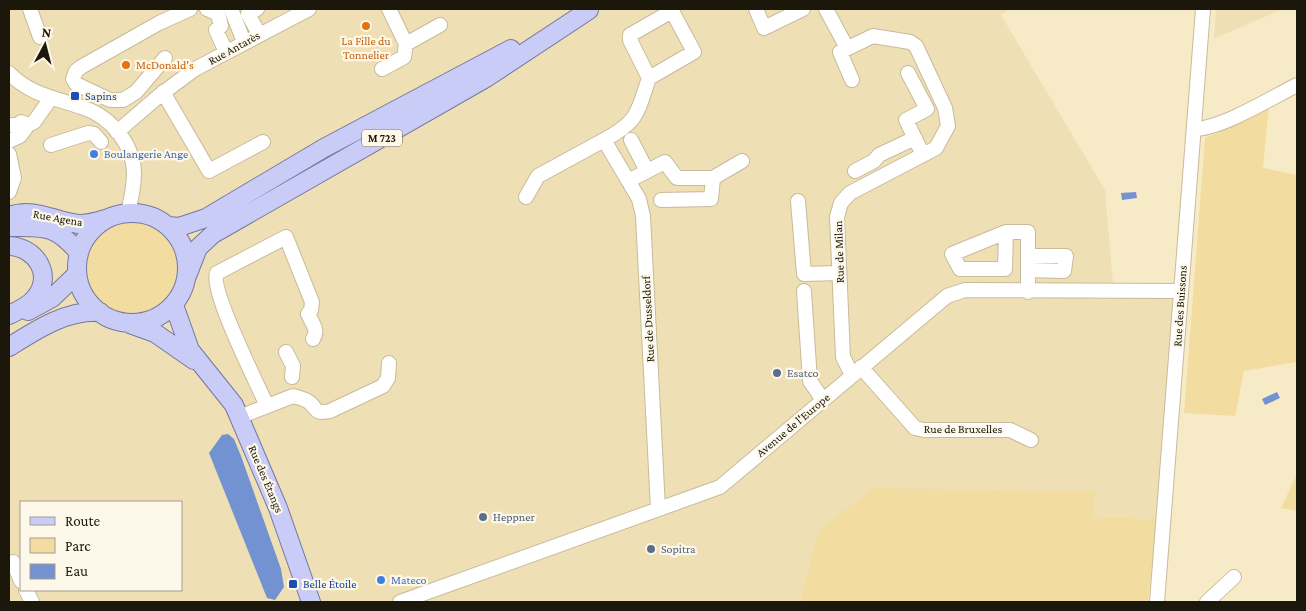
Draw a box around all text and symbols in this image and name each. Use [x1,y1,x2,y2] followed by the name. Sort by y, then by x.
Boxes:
[20,20,70,70] north arrow
[360,20,372,32] marker: La Fille du Tonnelier
[41,24,53,41] text: N
[206,28,263,68] street label: Rue Antarès
[341,34,391,62] place label: La Fille du Tonnelier
[136,58,194,72] place label: McDonald's
[120,59,132,71] marker: McDonald's
[85,89,117,103] place label: Sapins
[69,90,81,102] marker: Sapins
[362,130,402,146] road number: M 723
[104,147,188,161] place label: Boulangerie Ange
[88,148,100,160] marker: Boulangerie Ange
[32,207,84,229] street label: Rue Agena
[831,220,847,283] street label: Rue de Milan
[1170,265,1190,347] street label: Rue des Buissons
[639,274,657,363] street label: Rue de Dusseldorf
[787,366,819,380] place label: Esatco
[771,367,783,379] marker: Esatco
[753,390,833,460] street label: Avenue de l'Europe
[924,422,1003,436] street label: Rue de Bruxelles
[246,443,287,515] street label: Rue des Étangs
[20,501,182,591] legend
[493,510,535,524] place label: Heppner
[477,511,489,523] marker: Heppner
[65,513,100,529] text: Route
[65,538,91,554] text: Parc
[661,542,696,556] place label: Sopitra
[645,543,657,555] marker: Sopitra
[65,563,88,579] text: Eau
[391,573,427,587] place label: Mateco
[375,574,387,586] marker: Mateco
[303,577,357,591] place label: Belle Étoile
[287,578,299,590] marker: Belle Étoile

